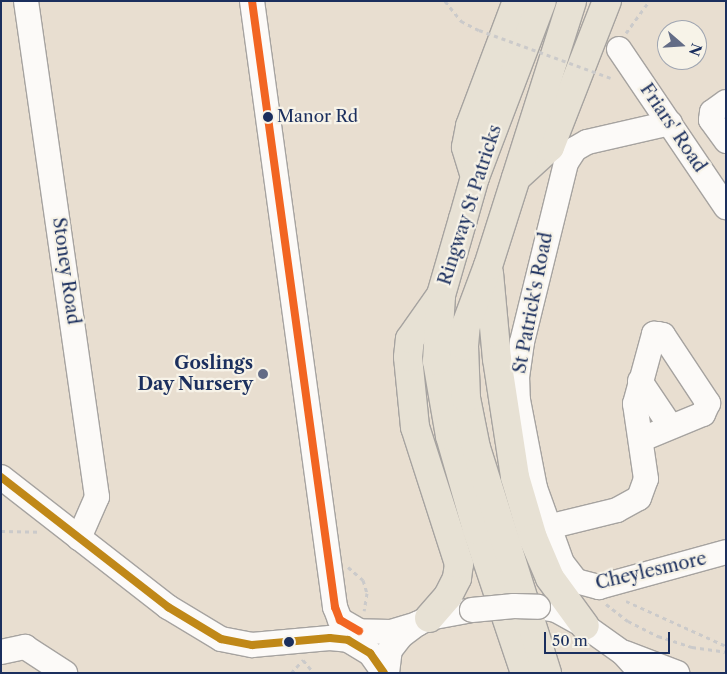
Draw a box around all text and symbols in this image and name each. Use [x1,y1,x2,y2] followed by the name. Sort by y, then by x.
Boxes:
[657,20,707,70] north arrow
[685,41,706,58] text: N
[635,79,711,177] street label: Friars' Road
[277,107,359,127] place label: Manor Rd
[263,112,273,122] marker: Manor Rd
[434,122,506,288] street label: Ringway St Patricks
[48,216,84,326] street label: Stoney Road
[509,231,557,375] street label: St Patrick's Road
[137,353,253,396] place label: Goslings Day Nursery
[257,368,269,380] marker: Goslings Day Nursery
[593,548,709,594] street label: Cheylesmore
[547,622,673,654] scale bar
[552,631,588,650] text: 50 m
[284,637,294,647] unlabelled marker

